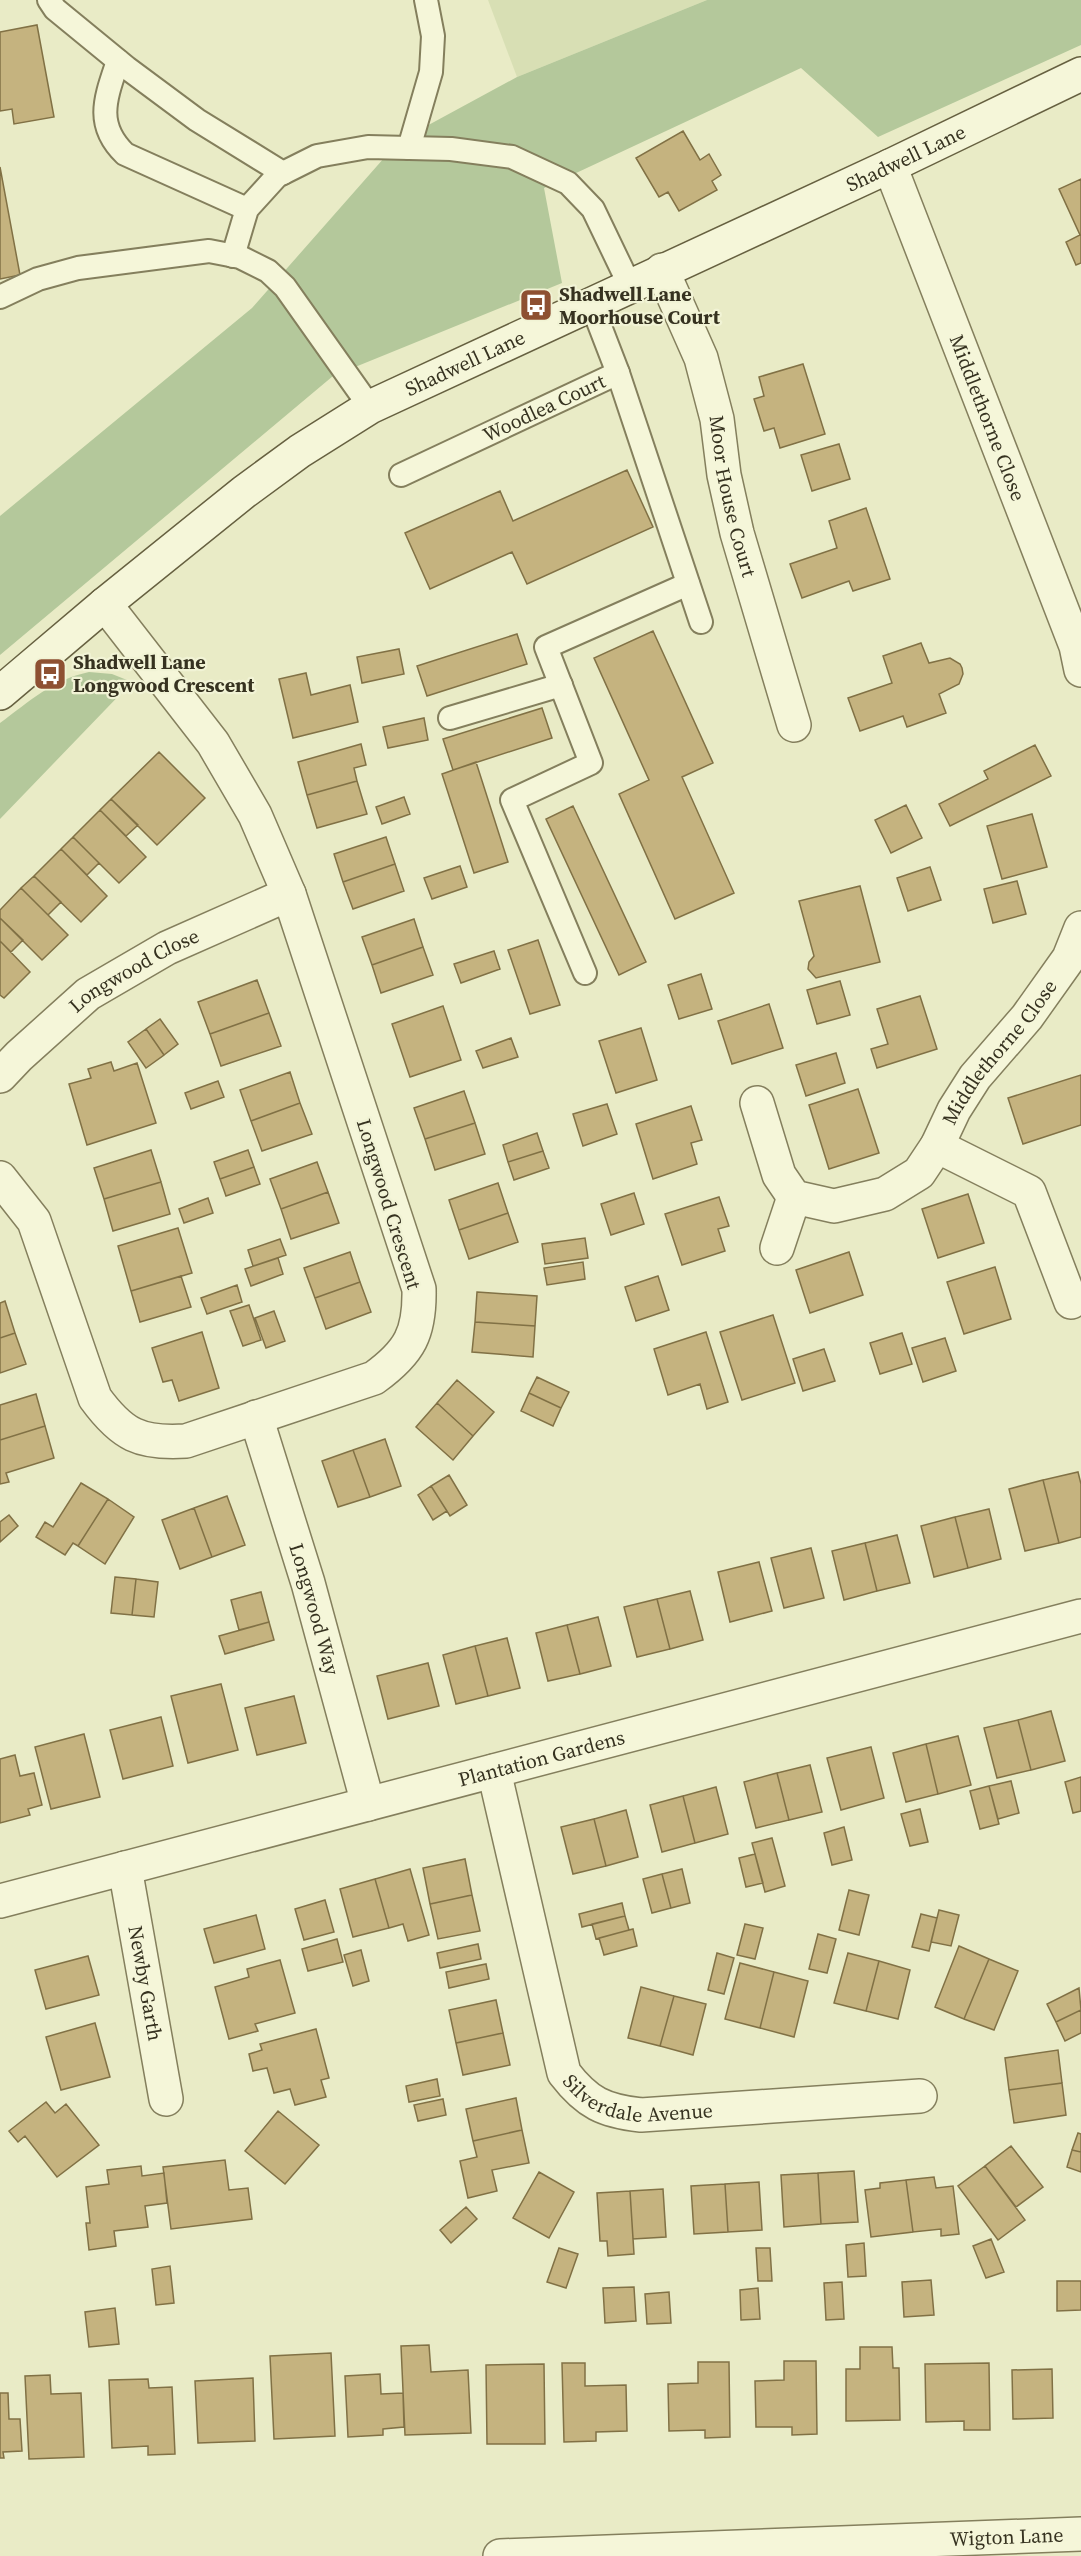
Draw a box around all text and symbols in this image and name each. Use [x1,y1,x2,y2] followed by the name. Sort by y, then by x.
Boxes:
[841,118,970,198] street label: Shadwell Lane
[559,280,721,331] place label: Shadwell Lane Moorhouse Court
[518,287,554,323] bus stop icon: Shadwell Lane Moorhouse Court
[401,323,530,403] street label: Shadwell Lane
[943,330,1032,505] street label: Middlethorne Close
[478,367,610,449] street label: Woodlea Court
[703,414,763,581] street label: Moor House Court
[73,648,255,699] place label: Shadwell Lane Longwood Crescent
[32,656,68,692] bus stop icon: Shadwell Lane Longwood Crescent
[62,922,203,1019] street label: Longwood Close
[935,974,1063,1129] street label: Middlethorne Close
[350,1115,428,1293] street label: Longwood Crescent
[282,1540,347,1679] street label: Longwood Way
[455,1723,628,1794] street label: Plantation Gardens
[121,1923,169,2043] street label: Newby Garth
[556,2068,714,2129] street label: Silverdale Avenue
[949,2521,1064,2553] street label: Wigton Lane

